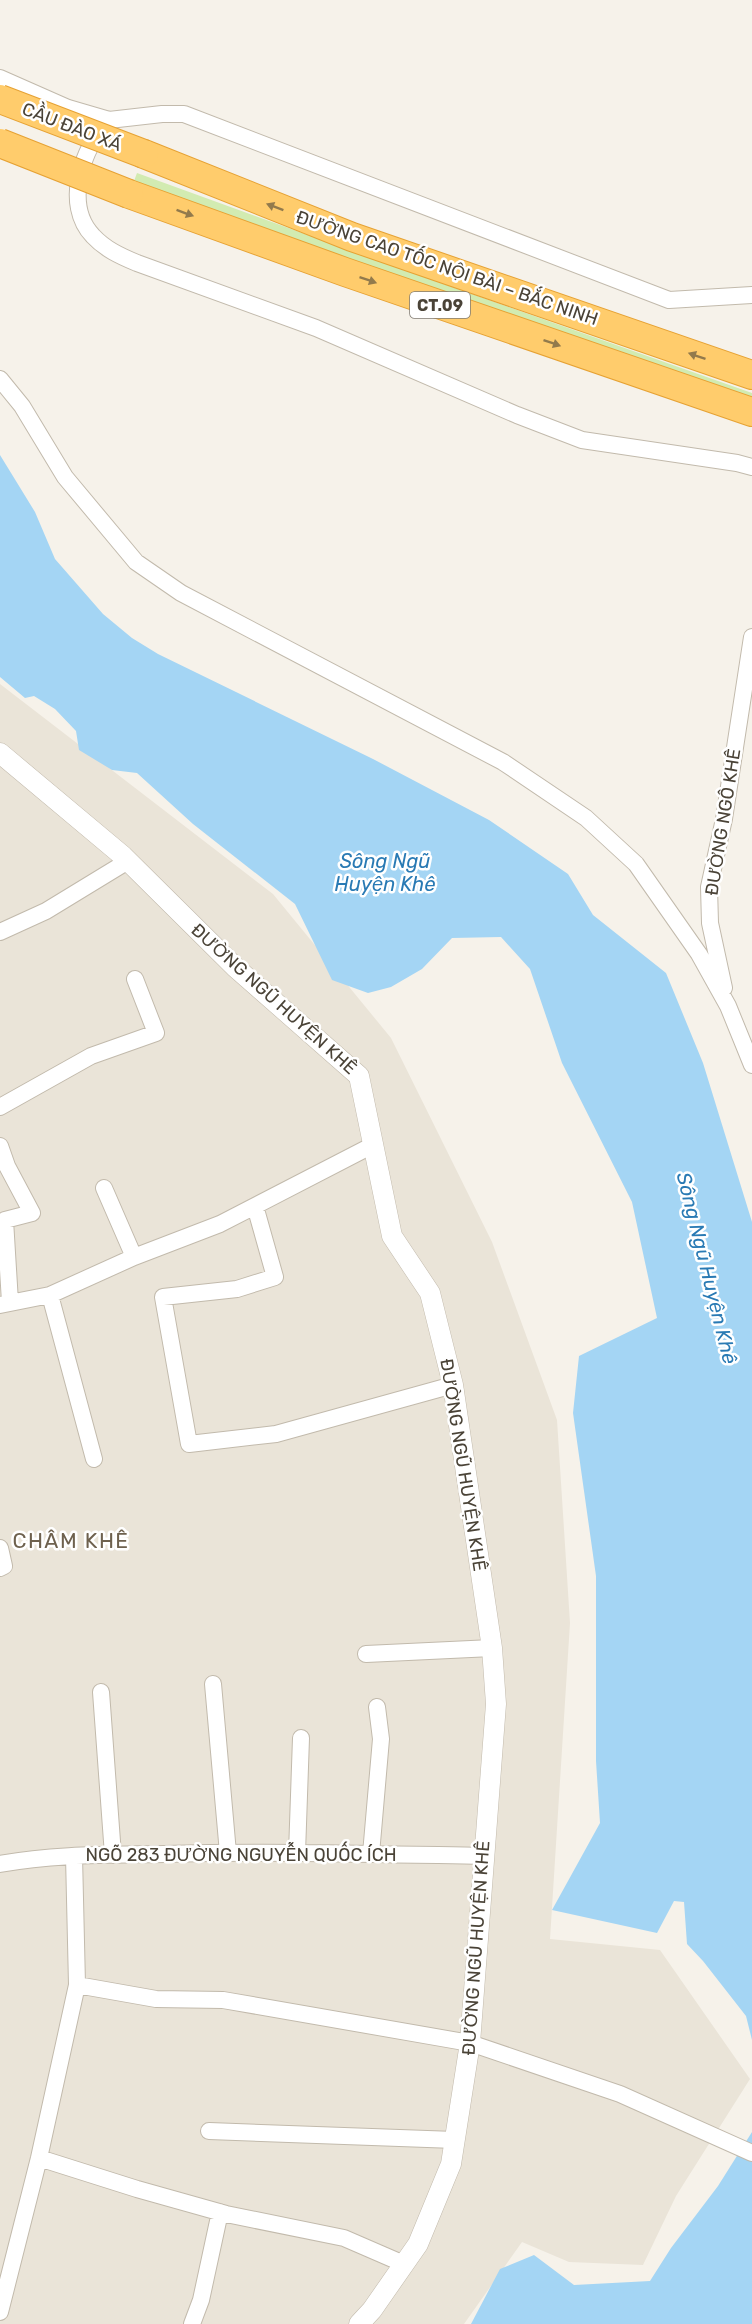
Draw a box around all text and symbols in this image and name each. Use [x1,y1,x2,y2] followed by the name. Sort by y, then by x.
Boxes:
[19,95,126,156] street label: CẦU ĐÀO XÁ
[266,202,284,212] one-way arrow
[293,203,602,330] street label: ĐƯỜNG CAO TỐC NỘI BÀI – BẮC NINH
[176,209,194,219] one-way arrow
[359,276,377,285] one-way arrow
[410,292,470,318] road number: CT.09
[543,339,561,349] one-way arrow
[688,350,706,360] one-way arrow
[701,747,745,897] street label: ĐƯỜNG NGÔ KHÊ
[335,849,435,896] water label: Sông Ngũ Huyện Khê
[187,919,361,1079] street label: ĐƯỜNG NGŨ HUYỆN KHÊ
[672,1170,742,1366] water label: Sông Ngũ Huyện Khê
[435,1357,491,1573] street label: ĐƯỜNG NGŨ HUYỆN KHÊ
[12,1528,130,1553] district label: CHÂM KHÊ
[458,1840,494,2056] street label: ĐƯỜNG NGŨ HUYỆN KHÊ
[85,1841,397,1866] street label: NGÕ 283 ĐƯỜNG NGUYỄN QUỐC ÍCH

